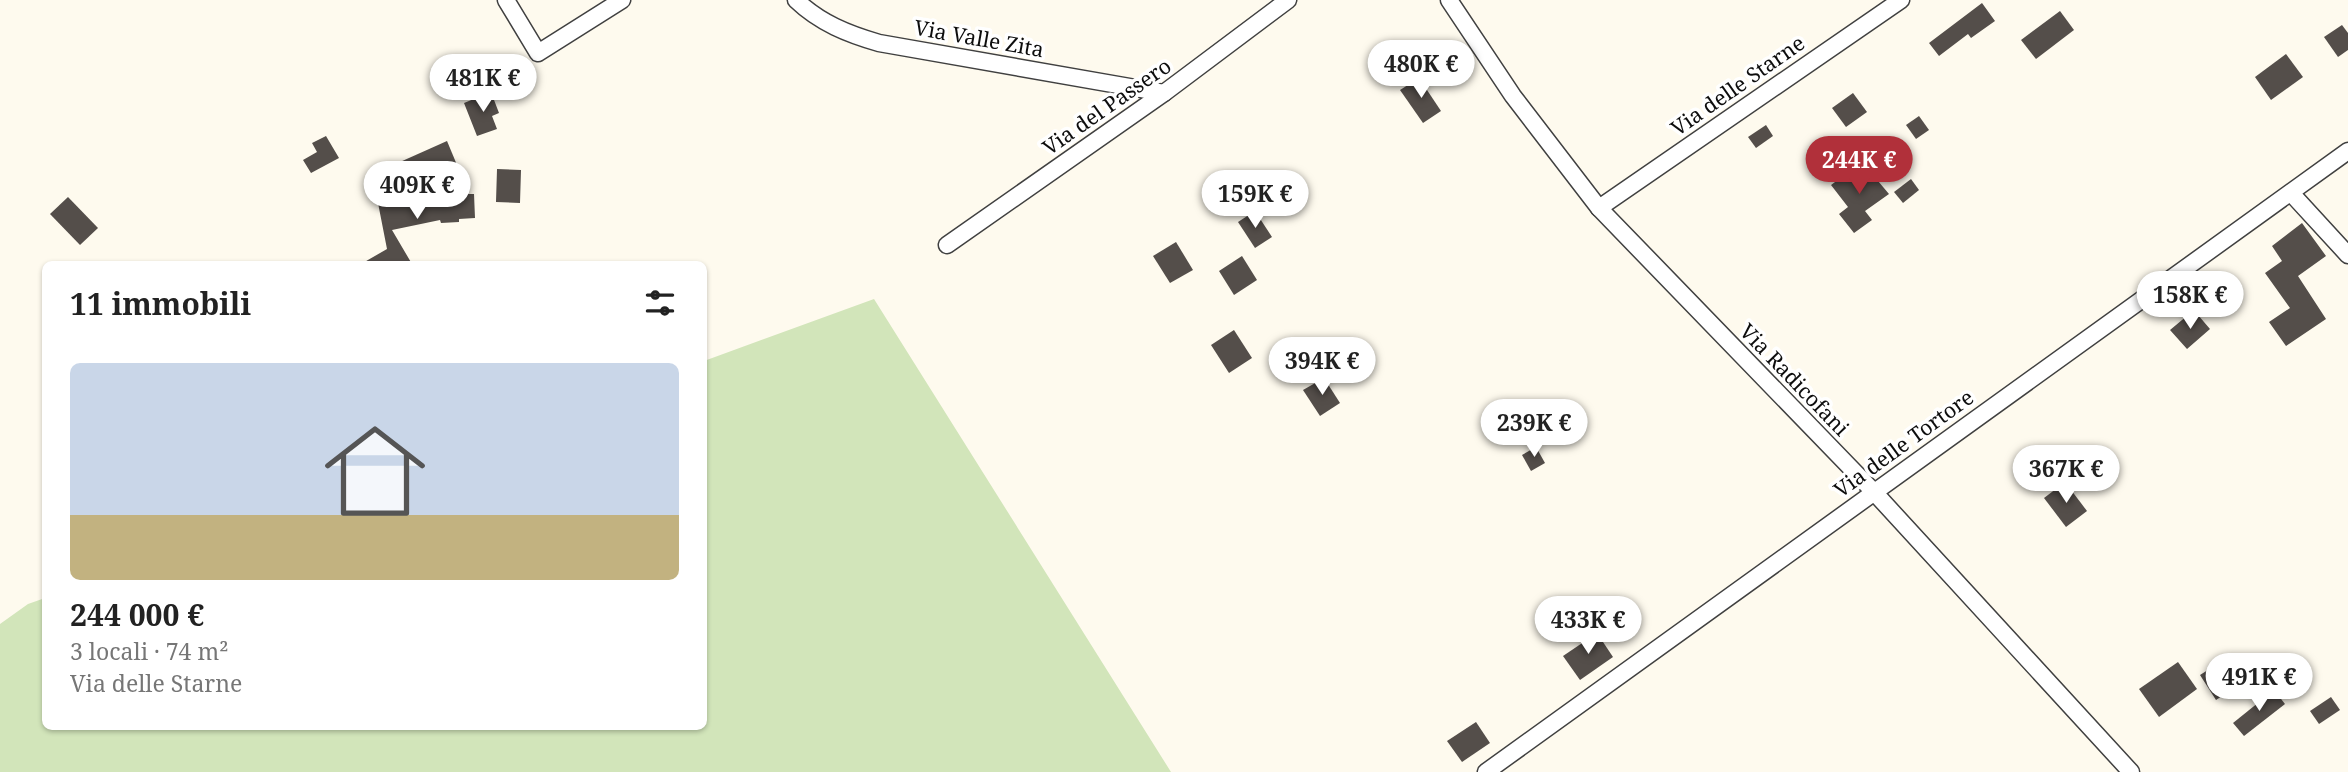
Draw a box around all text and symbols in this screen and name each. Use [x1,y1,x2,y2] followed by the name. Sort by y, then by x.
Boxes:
[912,13,1046,63] street label: Via Valle Zita
[1665,29,1810,142] street label: Via delle Starne
[1364,41,1478,100] pin: 480K €
[1384,47,1458,79] text: 480K €
[1037,51,1176,161] street label: Via del Passero
[426,54,540,114] pin: 481K €
[446,61,520,93] text: 481K €
[1802,136,1916,196] pin: 244K €
[1822,143,1896,175] text: 244K €
[360,162,474,221] pin: 409K €
[380,168,454,200] text: 409K €
[1198,170,1312,230] pin: 159K €
[1218,177,1292,209] text: 159K €
[2133,272,2247,331] pin: 158K €
[2153,278,2227,310] text: 158K €
[70,283,251,324] text: 11 immobili
[641,284,679,322] icon: filters
[1734,317,1856,442] street label: Via Radicofani
[1265,338,1379,397] pin: 394K €
[1285,344,1359,376] text: 394K €
[1828,383,1979,503] street label: Via delle Tortore
[1477,400,1591,459] pin: 239K €
[1497,406,1571,438] text: 239K €
[312,408,438,534] icon: home
[2009,446,2123,505] pin: 367K €
[2029,452,2103,484] text: 367K €
[70,594,204,635] text: 244 000 €
[1531,596,1645,656] pin: 433K €
[1551,603,1625,635] text: 433K €
[70,635,228,667] text: 3 locali · 74 m²
[2202,654,2316,713] pin: 491K €
[2222,660,2296,692] text: 491K €
[70,667,242,699] text: Via delle Starne

